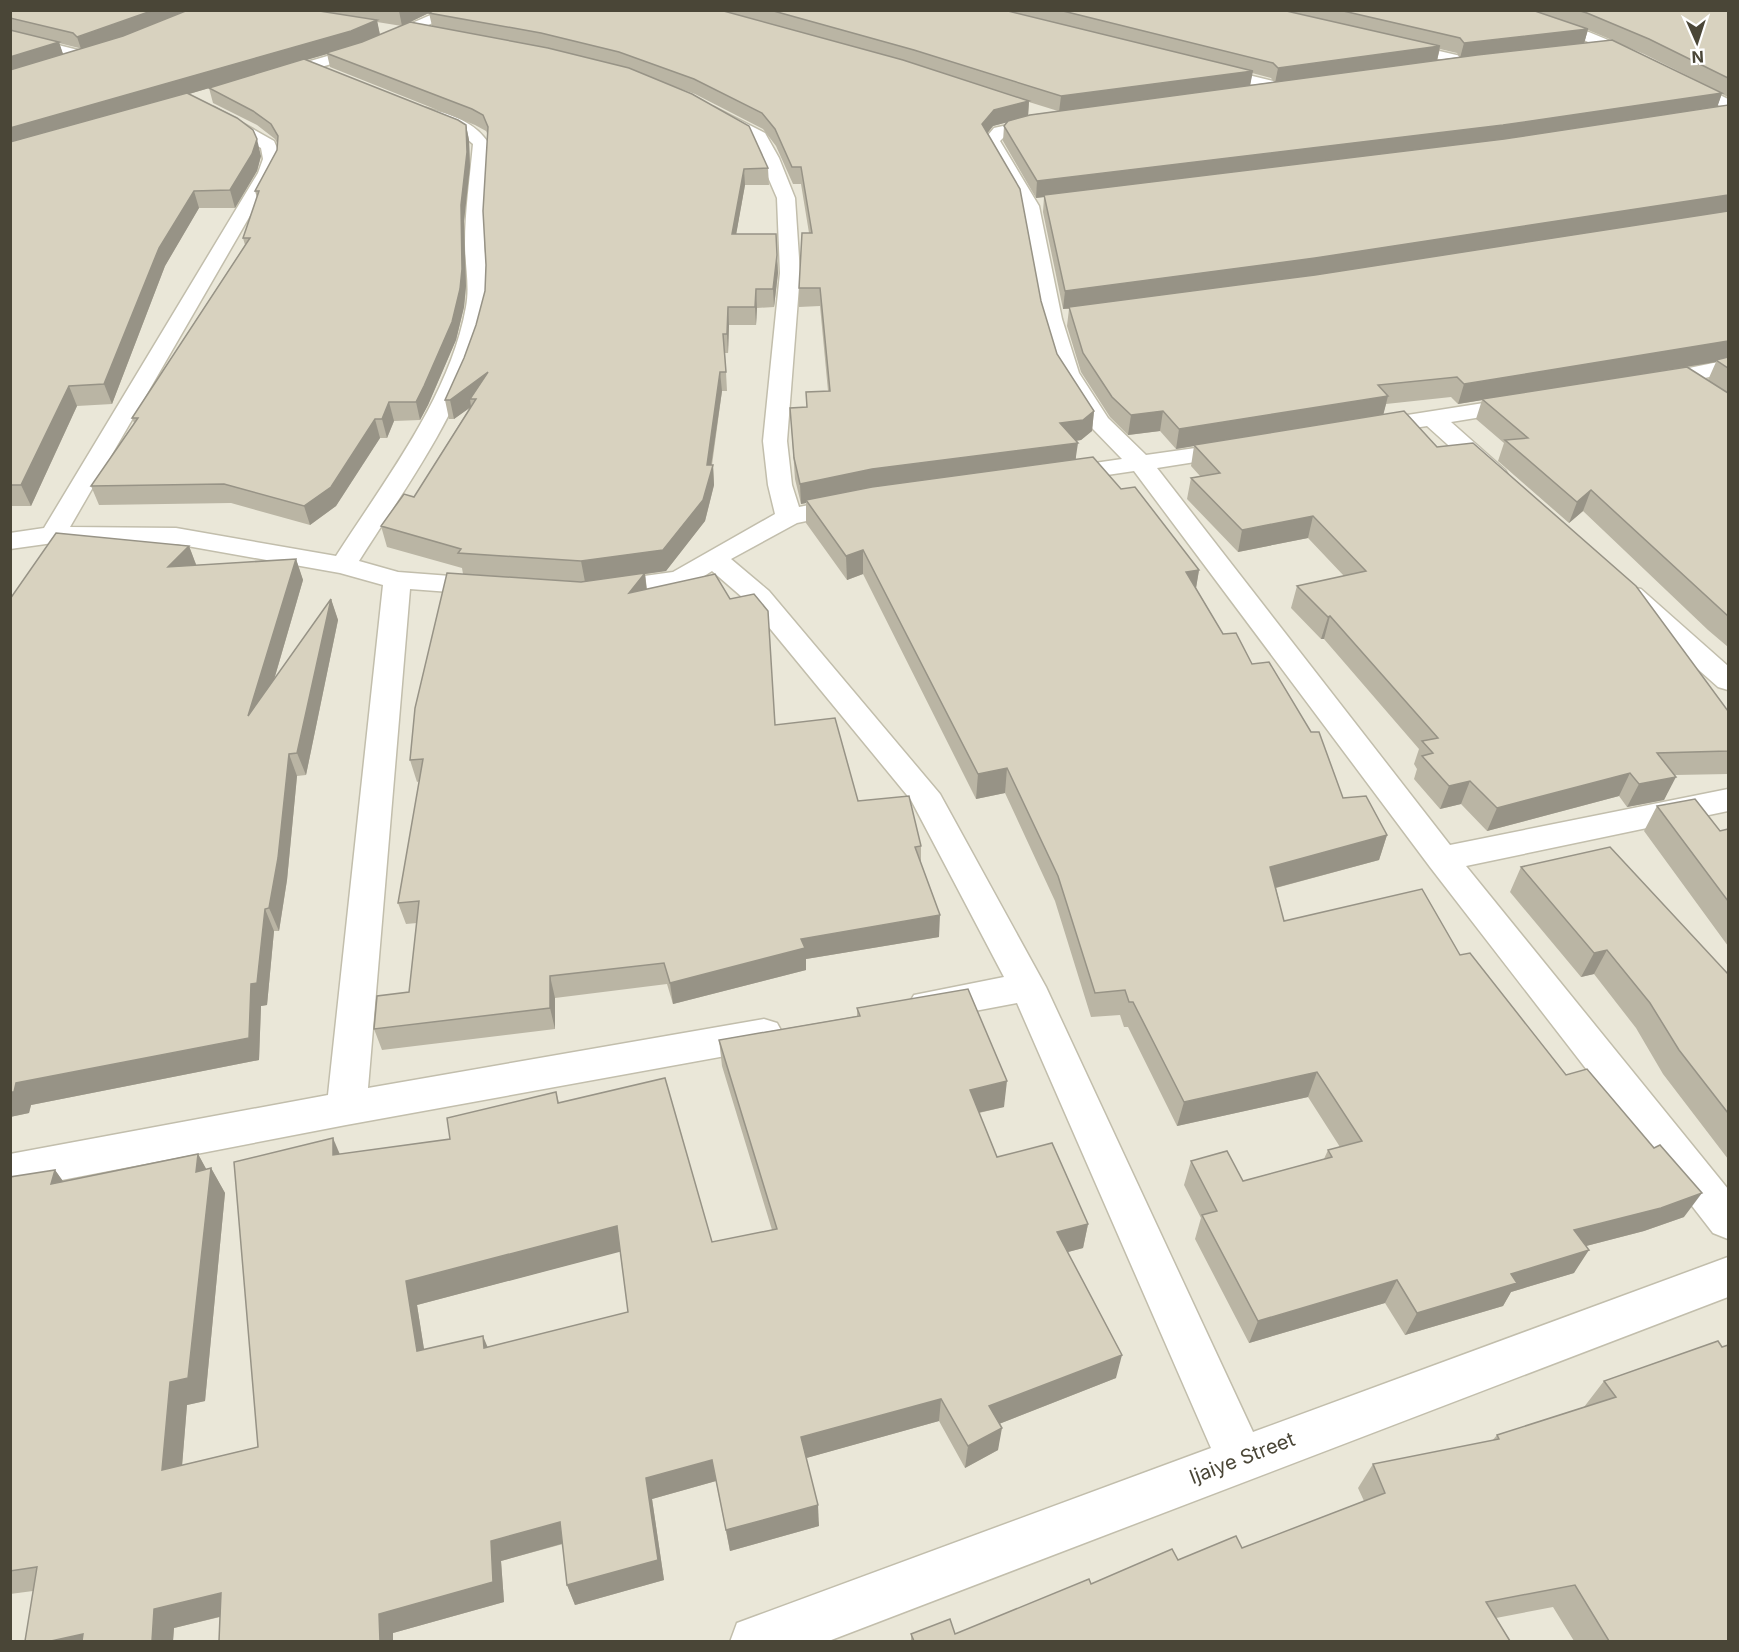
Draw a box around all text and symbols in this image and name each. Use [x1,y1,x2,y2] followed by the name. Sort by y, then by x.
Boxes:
[1667,12,1727,72] north arrow
[1691,47,1704,67] text: N
[1186,1427,1298,1489] street label: Ijaiye Street

